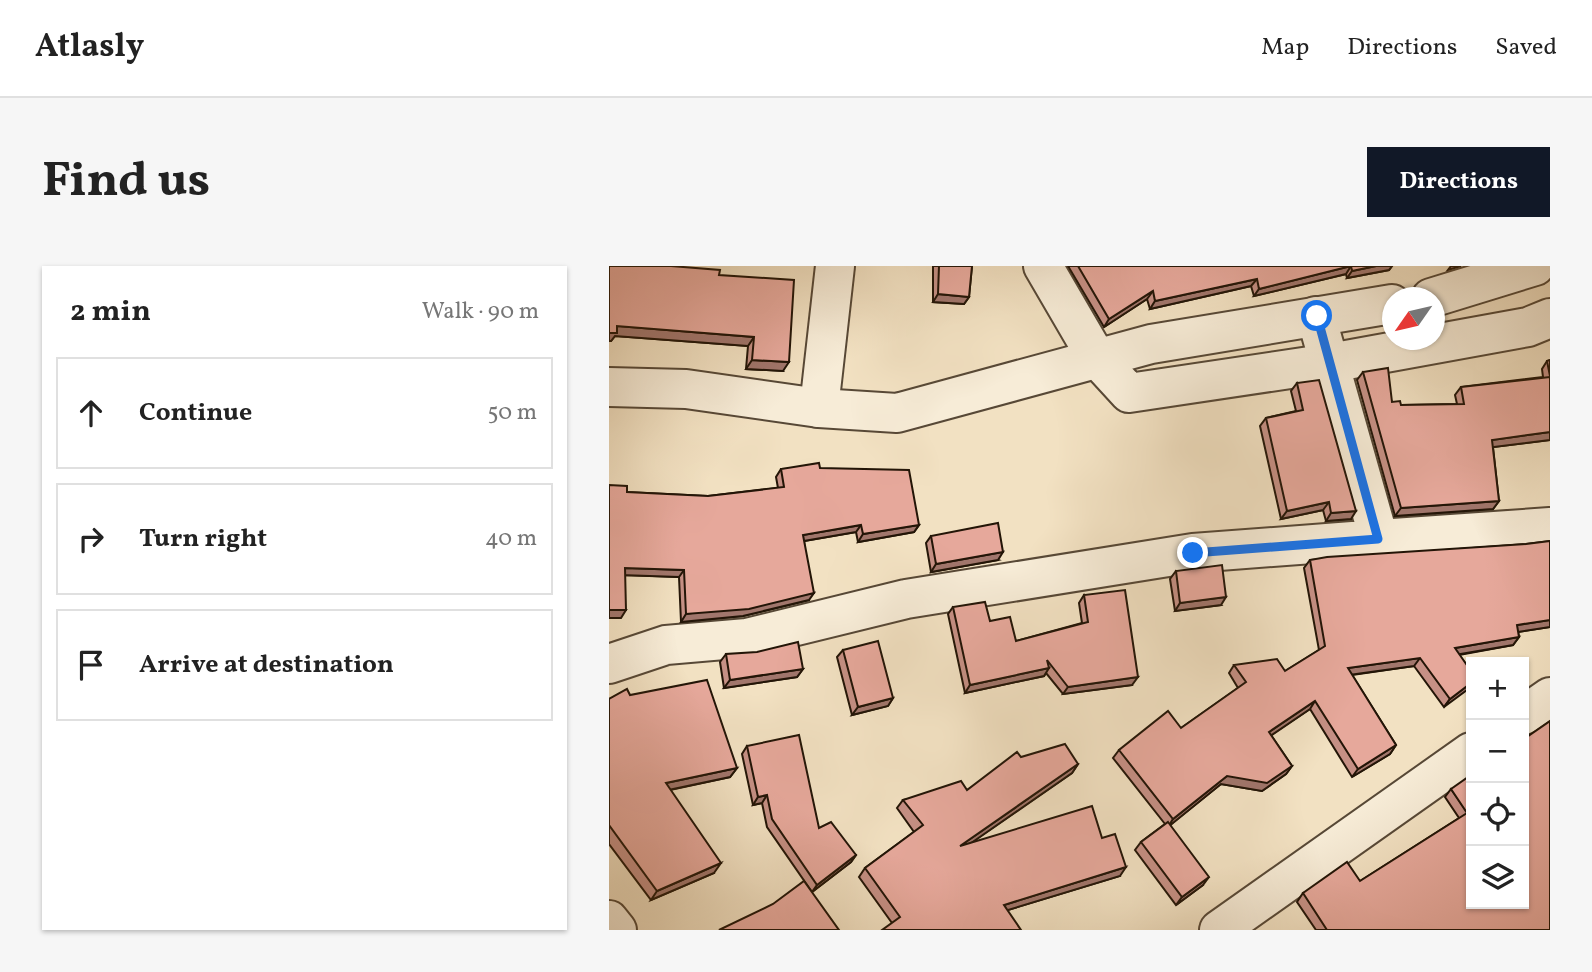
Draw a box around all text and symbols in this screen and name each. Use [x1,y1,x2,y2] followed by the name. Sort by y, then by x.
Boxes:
[35,25,144,71] text: Atlasly
[1261,31,1309,65] text: Map
[1347,31,1457,65] text: Directions
[1495,31,1557,65] text: Saved
[1367,147,1550,217] button: Directions
[42,148,210,217] text: Find us
[1382,287,1445,350] north arrow
[70,291,151,333] text: 2 min
[422,296,539,328] text: Walk · 90 m
[1301,300,1332,331] route start
[72,394,110,432] icon: ahead
[139,395,252,431] text: Continue
[488,397,537,429] text: 50 m
[72,520,110,558] icon: right
[139,521,267,557] text: Turn right
[485,523,537,555] text: 40 m
[1177,537,1208,568] route end
[72,646,110,684] icon: arrive
[139,647,394,683] text: Arrive at destination
[1466,657,1529,909] map controls
[1466,657,1529,720] button: +
[1466,720,1529,783] button: −
[1466,783,1529,846] button: locate
[1466,846,1529,909] button: layers

